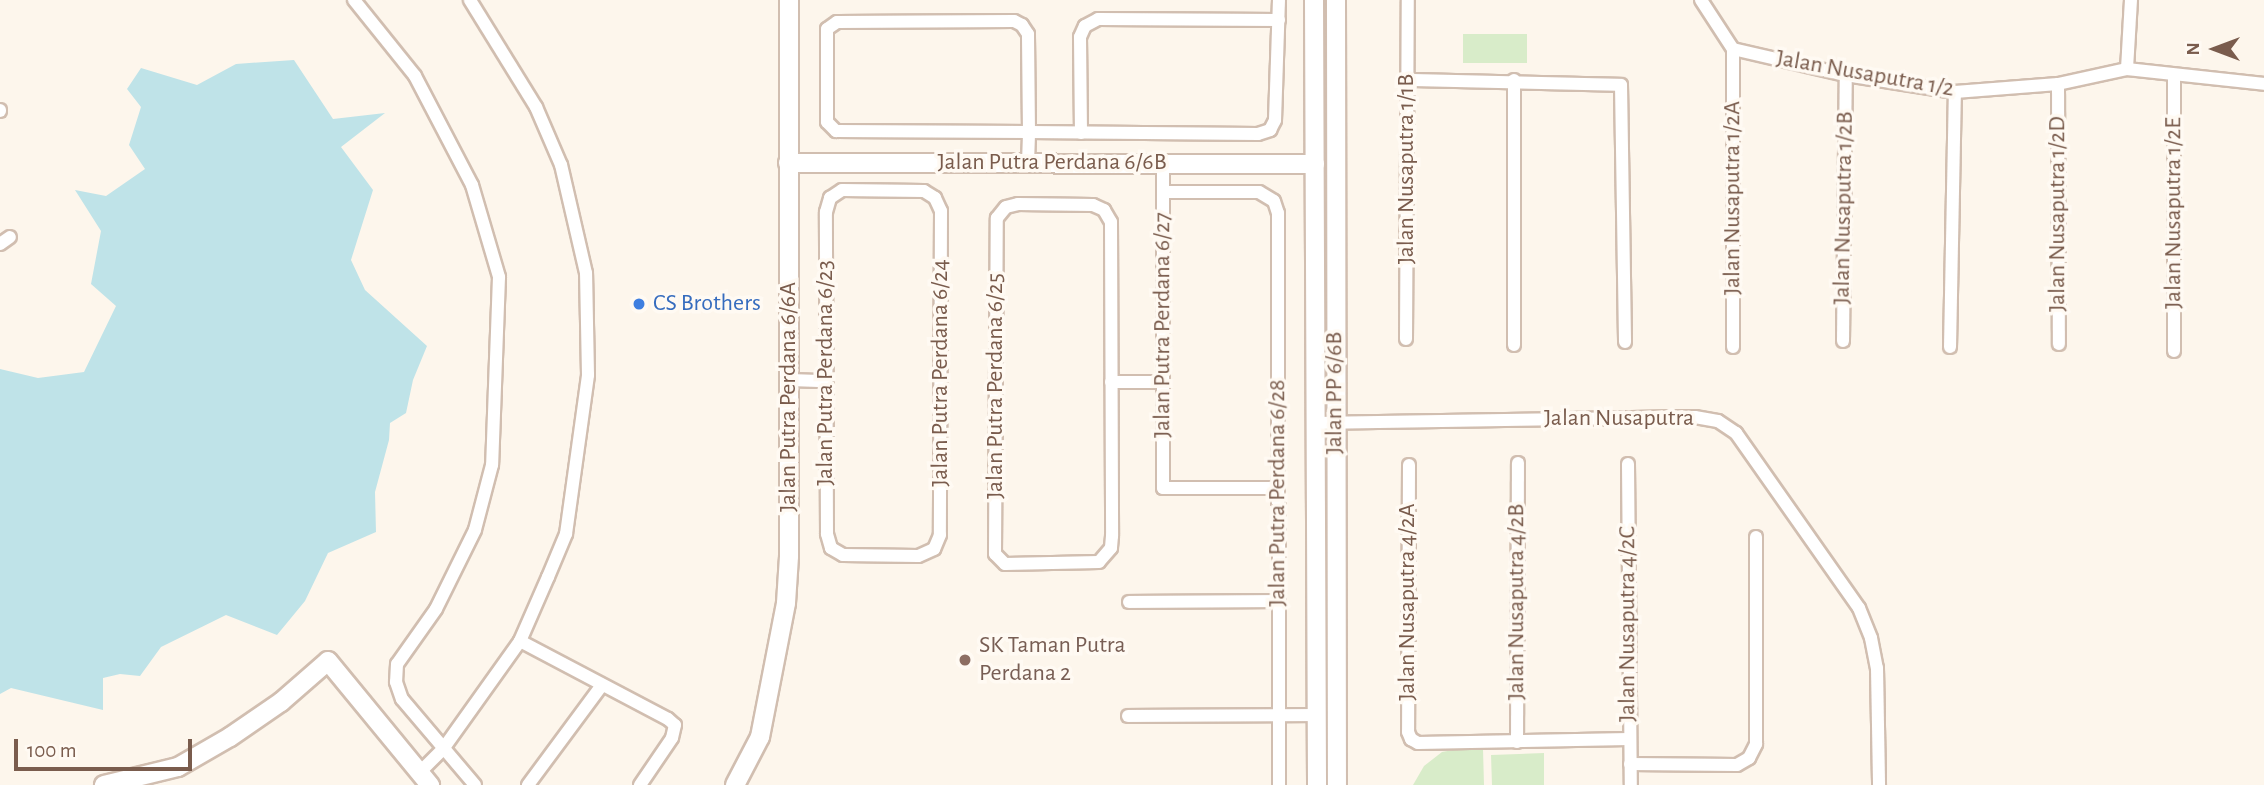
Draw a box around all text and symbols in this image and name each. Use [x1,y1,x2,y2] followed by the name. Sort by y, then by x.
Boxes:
[2180,14,2250,84] north arrow
[2184,42,2203,56] text: N
[1774,44,1956,104] street label: Jalan Nusaputra 1/2
[1393,74,1421,264] street label: Jalan Nusaputra 1/1B
[1719,101,1747,295] street label: Jalan Nusaputra 1/2A
[1828,111,1860,305] street label: Jalan Nusaputra 1/2B
[2044,116,2072,312] street label: Jalan Nusaputra 1/2D
[2160,117,2188,309] street label: Jalan Nusaputra 1/2E
[937,149,1167,177] street label: Jalan Putra Perdana 6/6B
[1149,212,1177,438] street label: Jalan Putra Perdana 6/27
[927,259,955,487] street label: Jalan Putra Perdana 6/24
[812,260,840,486] street label: Jalan Putra Perdana 6/23
[982,273,1010,499] street label: Jalan Putra Perdana 6/25
[775,282,803,512] street label: Jalan Putra Perdana 6/6A
[653,290,761,318] place label: CS Brothers
[631,296,647,312] marker: CS Brothers
[1321,332,1349,454] street label: Jalan PP 6/6B
[1264,379,1292,607] street label: Jalan Putra Perdana 6/28
[1544,405,1694,433] street label: Jalan Nusaputra
[1394,503,1422,701] street label: Jalan Nusaputra 4/2A
[1503,504,1531,700] street label: Jalan Nusaputra 4/2B
[1614,526,1642,722] street label: Jalan Nusaputra 4/2C
[979,632,1125,688] place label: SK Taman Putra Perdana 2
[957,652,973,668] marker: SK Taman Putra Perdana 2
[18,726,196,770] scale bar
[27,740,77,761] text: 100 m

